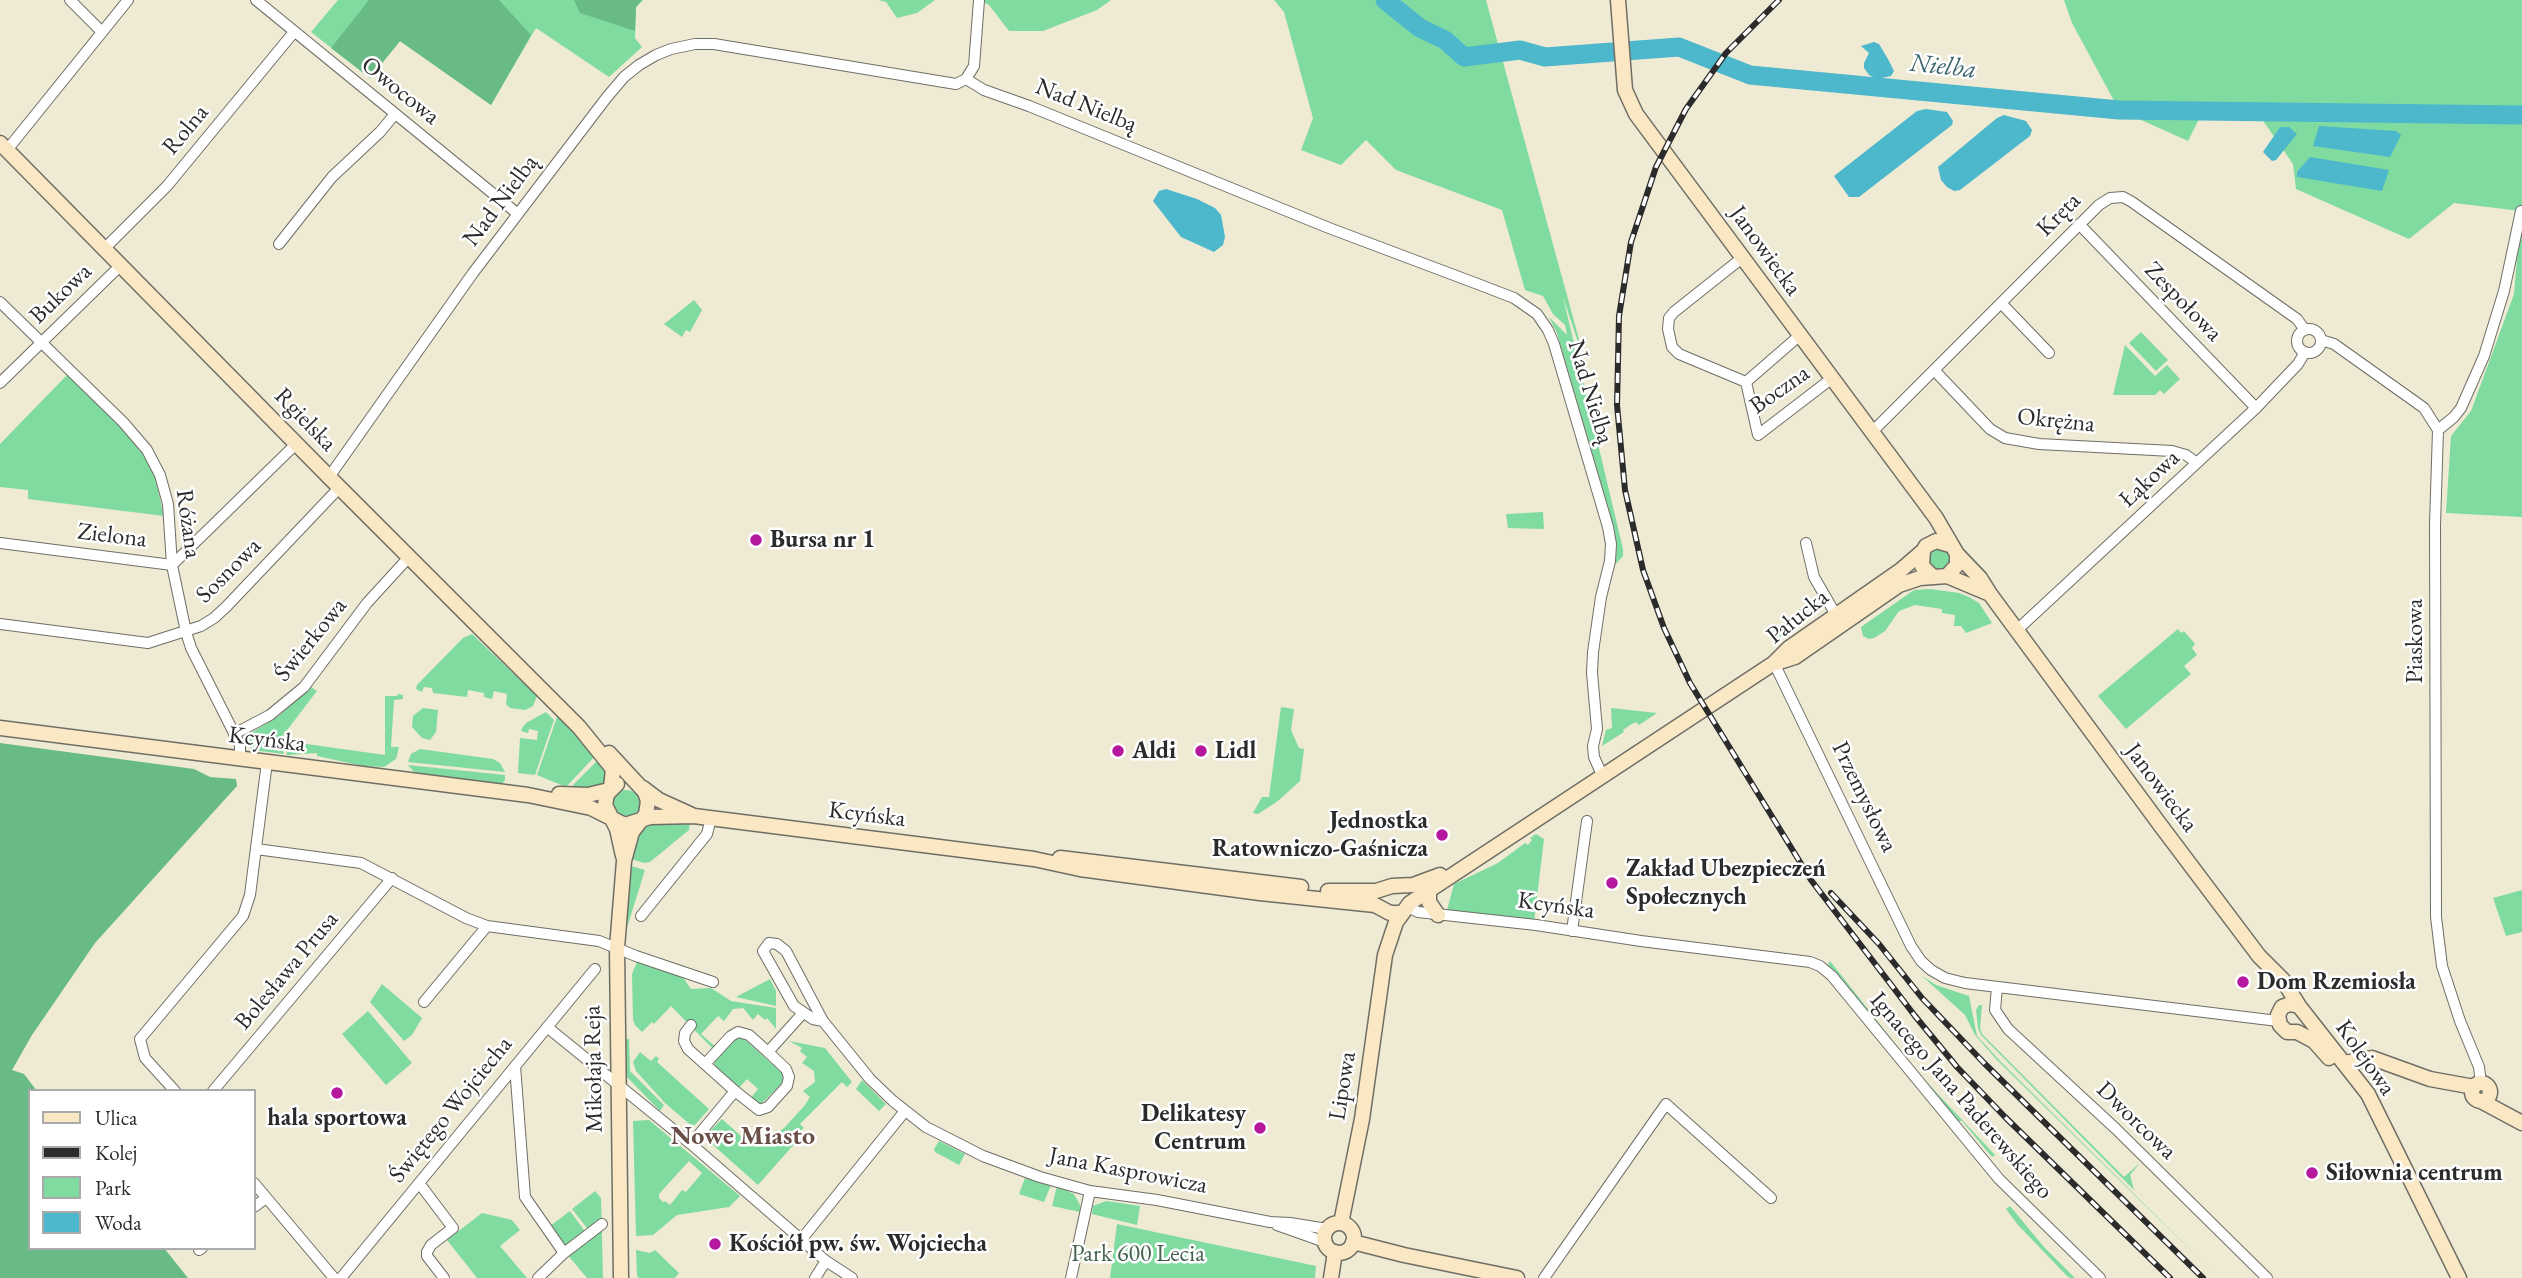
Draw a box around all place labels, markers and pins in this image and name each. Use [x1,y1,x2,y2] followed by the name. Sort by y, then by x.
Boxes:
[770,526,875,554] place label: Bursa nr 1
[748,532,764,548] marker: Bursa nr 1
[1132,737,1176,765] place label: Aldi
[1215,737,1256,765] place label: Lidl
[1110,743,1126,759] marker: Aldi
[1193,743,1209,759] marker: Lidl
[1212,807,1428,863] place label: Jednostka Ratowniczo-Gaśnicza
[1434,827,1450,843] marker: Jednostka Ratowniczo-Gaśnicza
[1626,855,1826,911] place label: Zakład Ubezpieczeń Społecznych
[1604,875,1620,891] marker: Zakład Ubezpieczeń Społecznych
[2257,968,2416,996] place label: Dom Rzemiosła
[2235,974,2251,990] marker: Dom Rzemiosła
[329,1085,345,1101] marker: hala sportowa
[1141,1100,1246,1156] place label: Delikatesy Centrum
[267,1104,407,1132] place label: hala sportowa
[1252,1120,1268,1136] marker: Delikatesy Centrum
[2326,1159,2503,1187] place label: Siłownia centrum
[2304,1165,2320,1181] marker: Siłownia centrum
[729,1230,987,1258] place label: Kościół pw. św. Wojciecha
[707,1236,723,1252] marker: Kościół pw. św. Wojciecha

